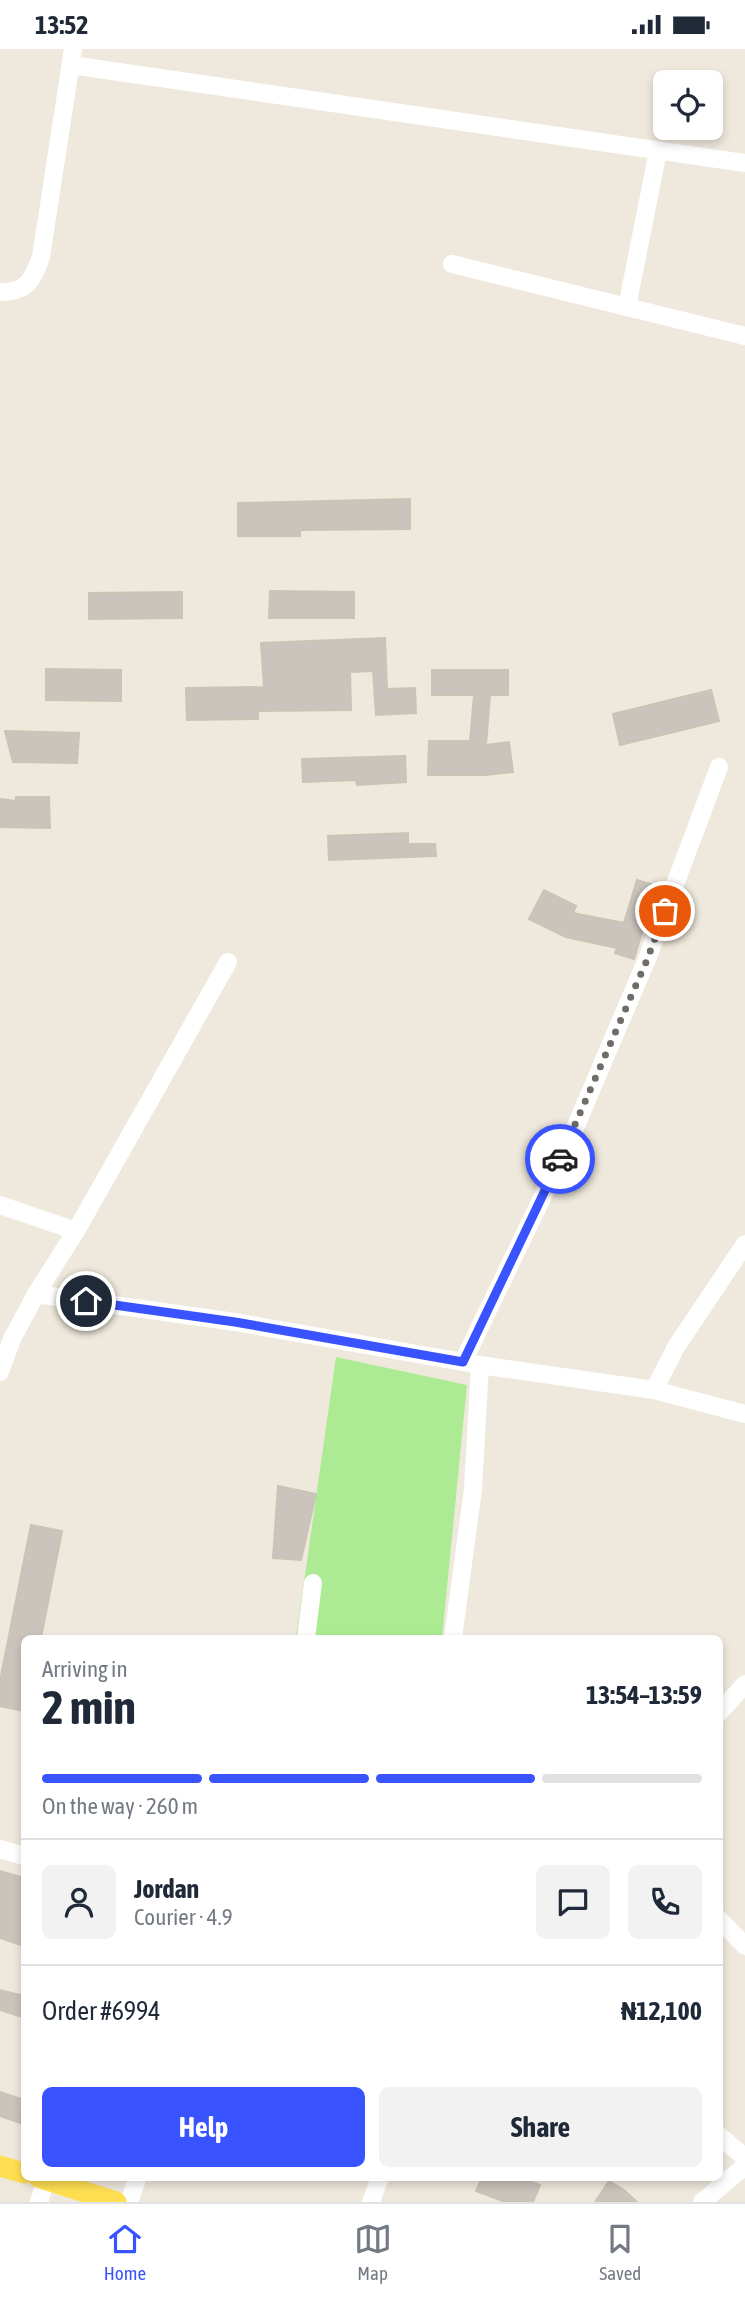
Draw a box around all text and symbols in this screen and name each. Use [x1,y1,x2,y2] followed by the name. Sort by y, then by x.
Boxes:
[35,10,89,40] text: 13:52
[653,70,723,140] map controls
[653,70,723,140] button: locate
[635,881,695,941] pin
[646,892,684,930] icon: bag
[525,1124,595,1194] courier
[541,1140,579,1178] icon: car
[56,1271,116,1331] pin
[67,1282,105,1320] icon: home
[42,1656,128,1682] text: Arriving in
[586,1680,702,1710] text: 13:54–13:59
[42,1681,136,1734] text: 2 min
[42,1793,198,1819] text: On the way · 260 m
[42,1865,116,1939] button: person
[536,1865,610,1939] button: chat
[628,1865,702,1939] button: phone
[134,1874,199,1904] text: Jordan
[134,1904,233,1930] text: Courier · 4.9
[42,1996,161,2026] text: Order #6994
[621,1996,702,2026] text: ₦12,100
[42,2087,365,2167] button: Help
[379,2087,702,2167] button: Share
[104,2220,146,2284] tab: Home
[354,2220,392,2284] tab: Map
[599,2220,641,2284] tab: Saved

